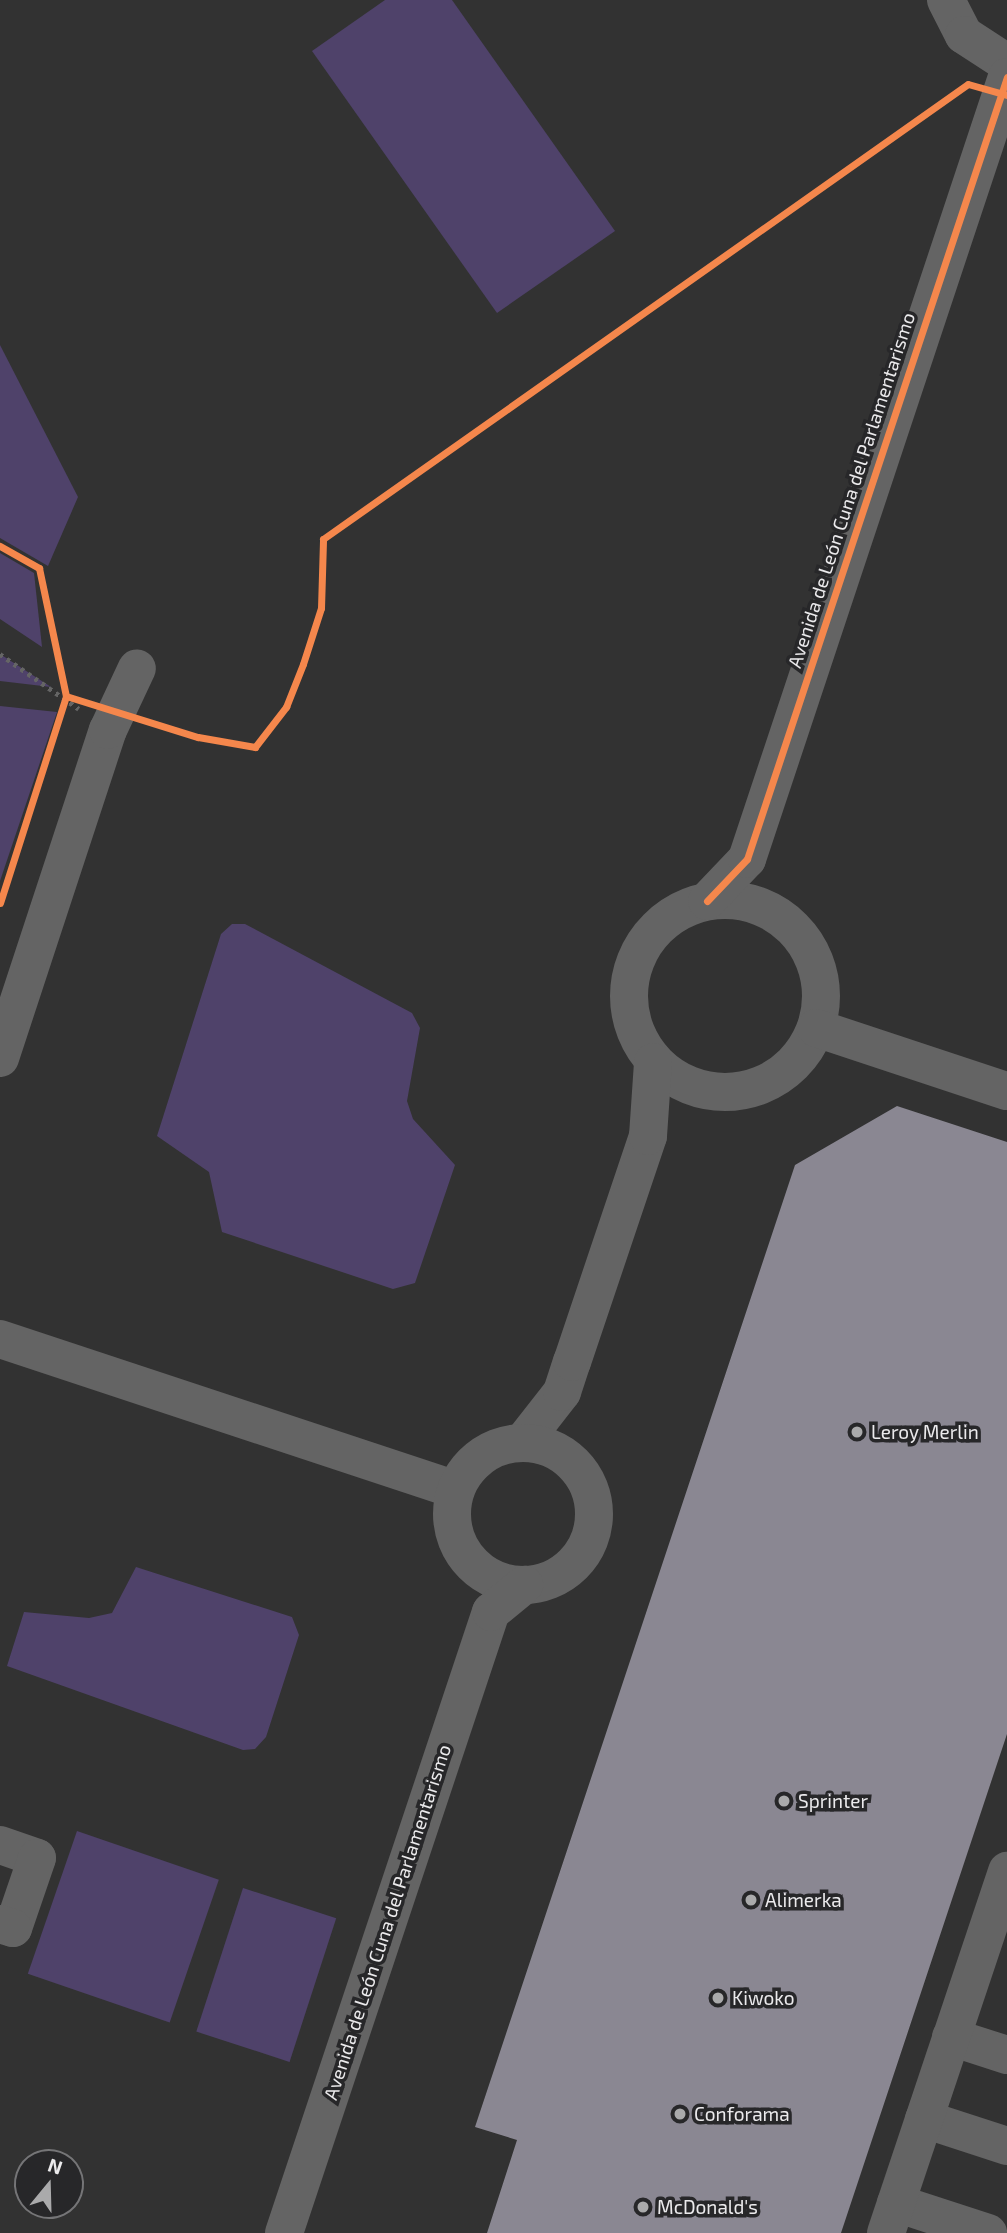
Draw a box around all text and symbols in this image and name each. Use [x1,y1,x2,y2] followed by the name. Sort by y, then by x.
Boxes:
[783,309,919,671] street label: Avenida de León Cuna del Parlamentarismo
[871,1421,979,1443] place label: Leroy Merlin
[849,1424,865,1440] marker: Leroy Merlin
[319,1741,455,2103] street label: Avenida de León Cuna del Parlamentarismo
[798,1790,868,1812] place label: Sprinter
[776,1793,792,1809] marker: Sprinter
[765,1889,842,1911] place label: Alimerka
[743,1892,759,1908] marker: Alimerka
[732,1987,795,2009] place label: Kiwoko
[710,1990,726,2006] marker: Kiwoko
[694,2103,790,2125] place label: Conforama
[672,2106,688,2122] marker: Conforama
[14,2149,84,2219] north arrow
[45,2152,66,2179] text: N
[657,2196,758,2218] place label: McDonald's
[635,2199,651,2215] marker: McDonald's

